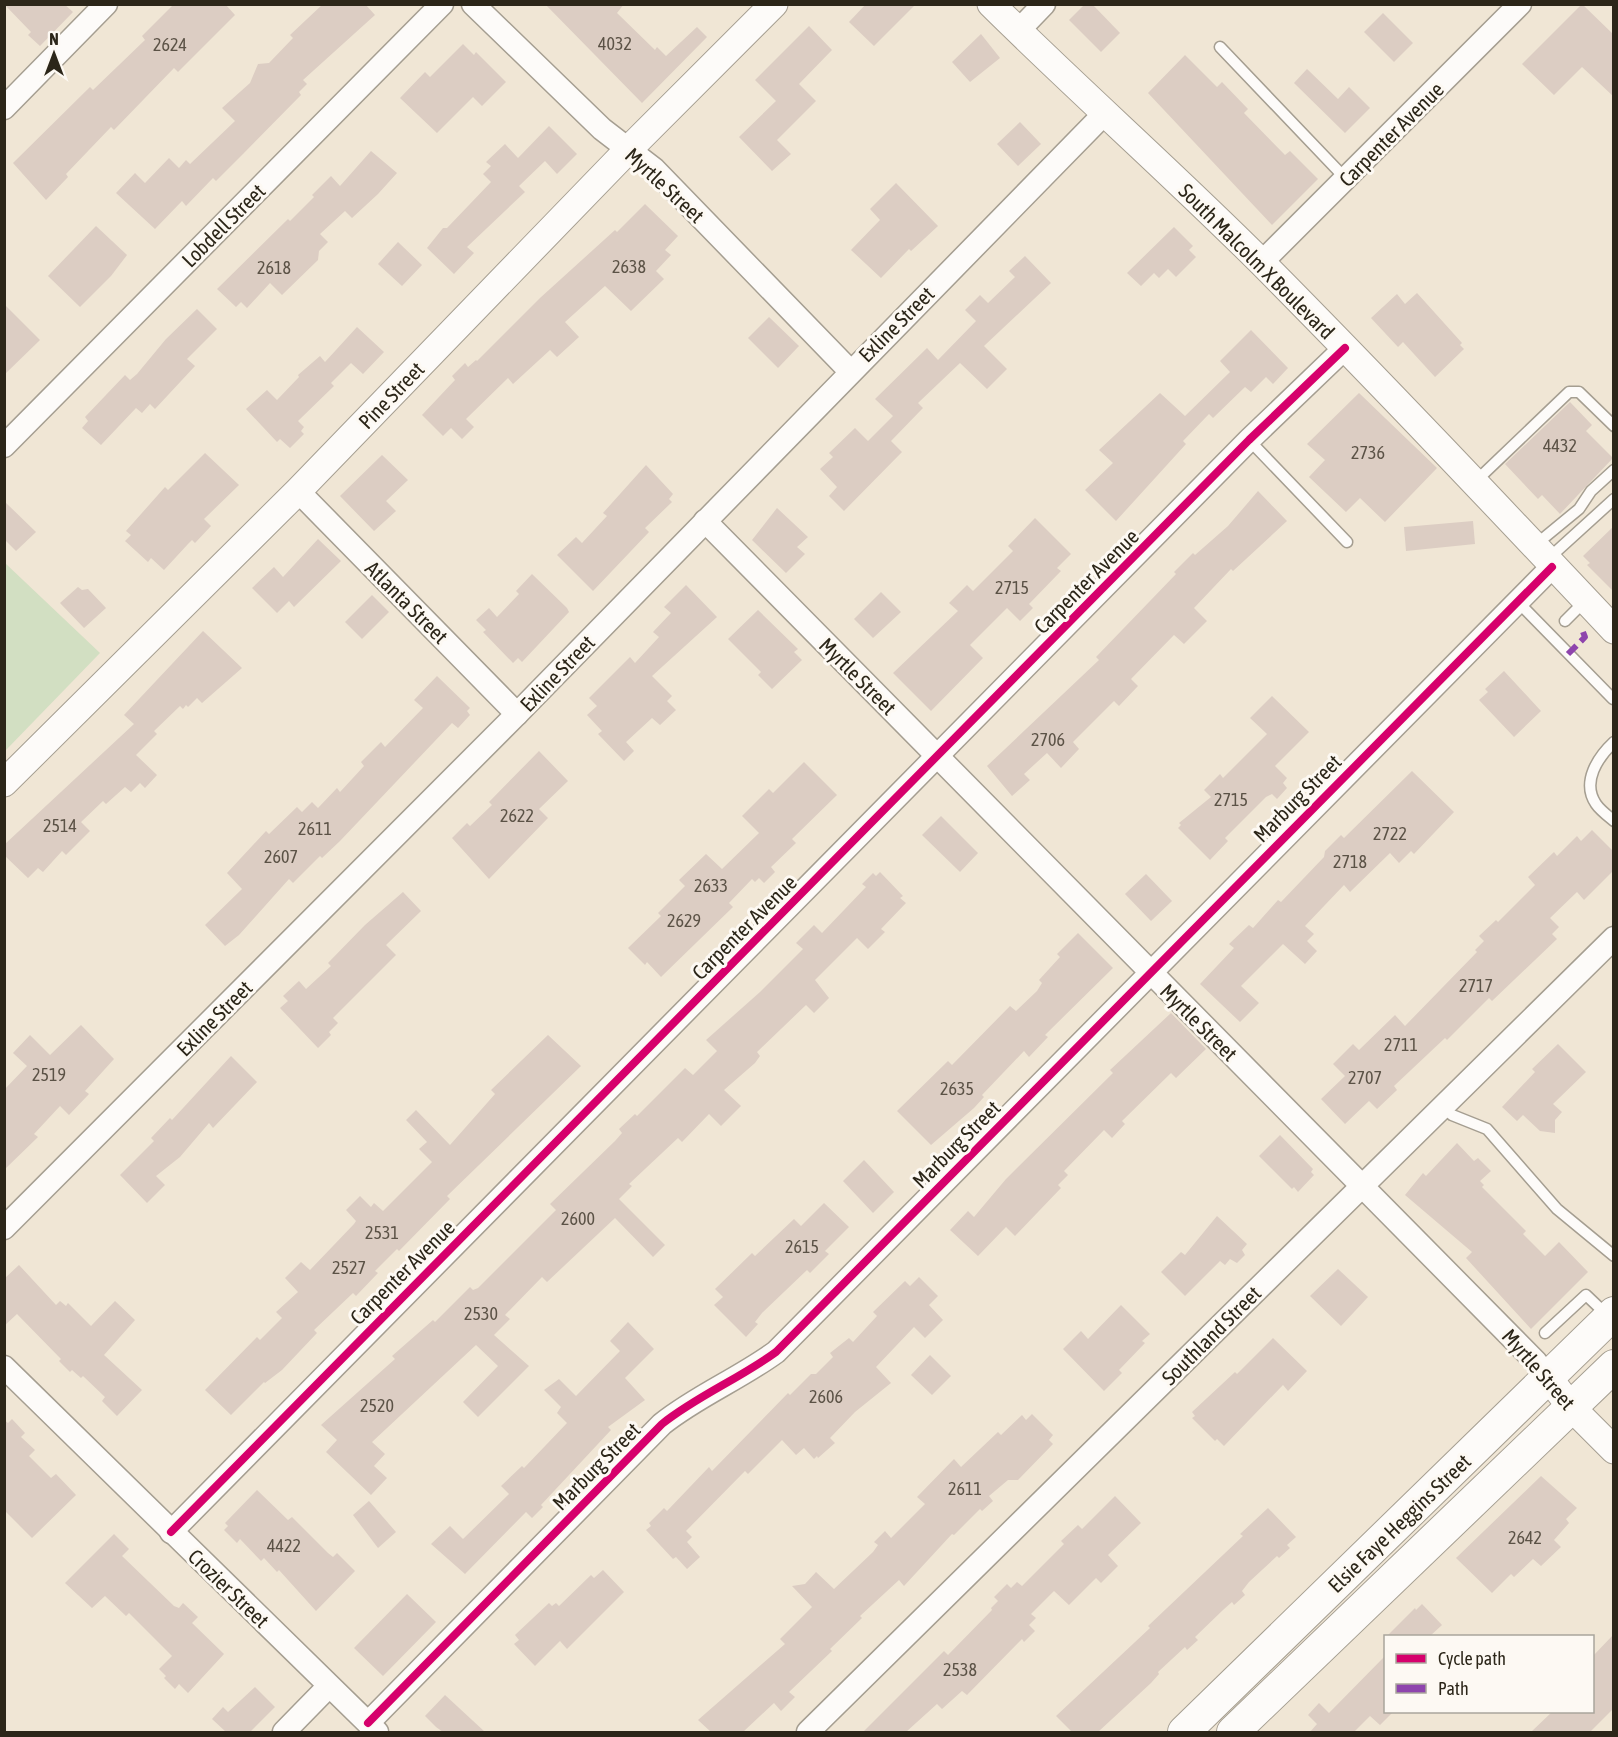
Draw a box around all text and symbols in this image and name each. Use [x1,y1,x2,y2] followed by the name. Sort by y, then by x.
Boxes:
[24,24,84,84] north arrow
[49,30,59,48] text: N
[598,33,632,54] house number: 4032
[153,34,187,55] house number: 2624
[1334,77,1448,191] street label: Carpenter Avenue
[621,143,709,227] street label: Myrtle Street
[176,178,270,272] street label: Lobdell Street
[1174,178,1340,344] street label: South Malcolm X Boulevard
[612,256,646,277] house number: 2638
[257,257,291,278] house number: 2618
[853,281,939,367] street label: Exline Street
[353,357,429,433] street label: Pine Street
[1543,435,1577,456] house number: 4432
[1351,442,1385,463] house number: 2736
[1029,524,1143,638] street label: Carpenter Avenue
[361,556,453,648] street label: Atlanta Street
[995,577,1029,598] house number: 2715
[515,630,599,716] street label: Exline Street
[815,633,901,719] street label: Myrtle Street
[1031,729,1065,750] house number: 2706
[1248,749,1346,847] street label: Marburg Street
[1214,789,1248,810] house number: 2715
[500,805,534,826] house number: 2622
[43,815,77,836] house number: 2514
[298,818,332,839] house number: 2611
[1373,823,1407,844] house number: 2722
[264,846,298,867] house number: 2607
[1333,851,1367,872] house number: 2718
[687,870,801,984] street label: Carpenter Avenue
[694,875,728,896] house number: 2633
[667,910,701,931] house number: 2629
[171,975,257,1061] street label: Exline Street
[1459,975,1493,996] house number: 2717
[1156,979,1242,1065] street label: Myrtle Street
[1384,1034,1418,1055] house number: 2711
[32,1064,66,1085] house number: 2519
[1348,1067,1382,1088] house number: 2707
[940,1078,974,1099] house number: 2635
[907,1095,1005,1193] street label: Marburg Street
[561,1208,595,1229] house number: 2600
[345,1215,459,1329] street label: Carpenter Avenue
[365,1222,399,1243] house number: 2531
[785,1236,819,1257] house number: 2615
[332,1257,366,1278] house number: 2527
[1157,1281,1265,1389] street label: Southland Street
[464,1303,498,1324] house number: 2530
[1498,1324,1580,1414] street label: Myrtle Street
[809,1386,843,1407] house number: 2606
[360,1395,394,1416] house number: 2520
[547,1417,645,1515] street label: Marburg Street
[1323,1449,1475,1597] street label: Elsie Faye Heggins Street
[948,1478,982,1499] house number: 2611
[1508,1527,1542,1548] house number: 2642
[267,1535,301,1556] house number: 4422
[184,1544,274,1632] street label: Crozier Street
[1384,1635,1594,1713] legend
[1438,1648,1506,1669] text: Cycle path
[943,1659,977,1680] house number: 2538
[1438,1678,1469,1699] text: Path

